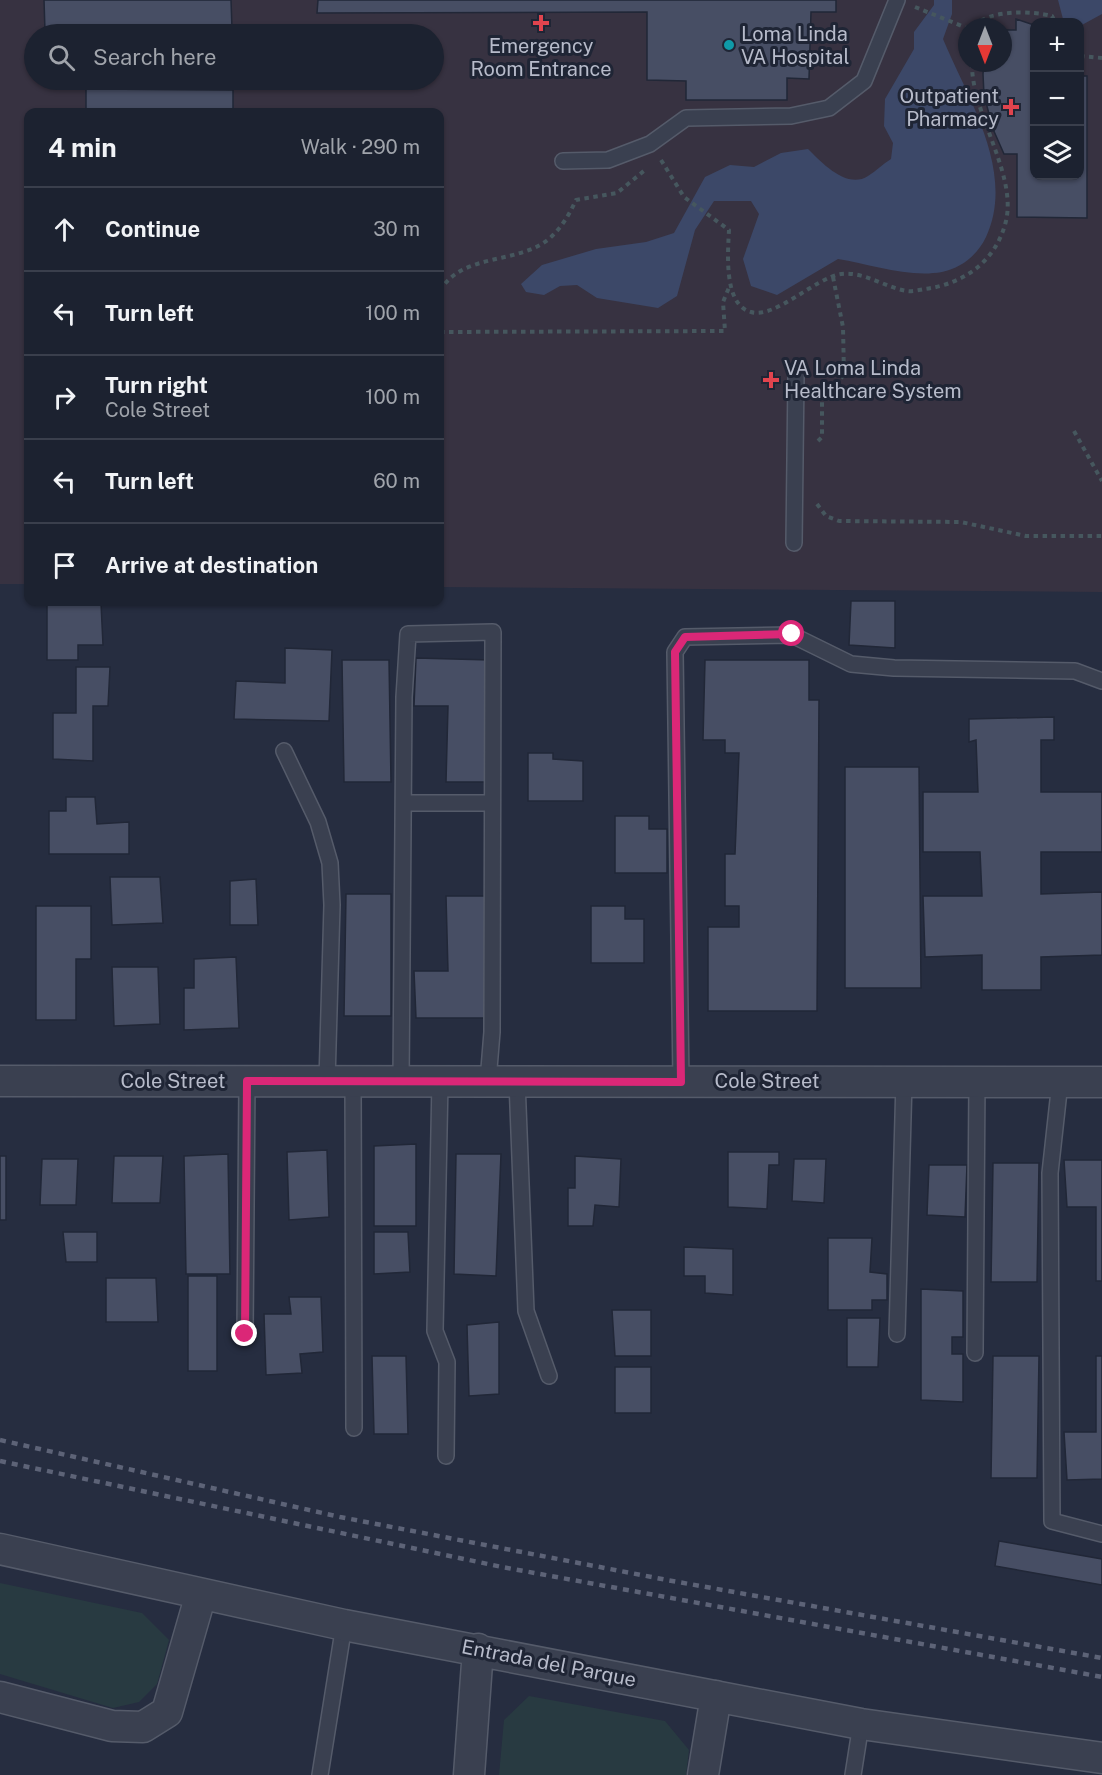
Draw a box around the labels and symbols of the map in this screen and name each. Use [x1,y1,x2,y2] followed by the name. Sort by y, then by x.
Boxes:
[532,14,550,32] marker: Emergency Room Entrance
[958,18,1012,72] north arrow
[741,22,849,69] place label: Loma Linda VA Hospital
[470,34,612,81] place label: Emergency Room Entrance
[722,38,736,52] marker: Loma Linda VA Hospital
[900,84,999,131] place label: Outpatient Pharmacy
[1004,100,1018,114] marker: Outpatient Pharmacy
[784,356,962,403] place label: VA Loma Linda Healthcare System
[762,371,780,389] marker: VA Loma Linda Healthcare System
[778,620,804,646] route start
[120,1069,226,1093] street label: Cole Street
[714,1069,820,1093] street label: Cole Street
[231,1320,257,1346] route end
[460,1634,638,1692] street label: Entrada del Parque

